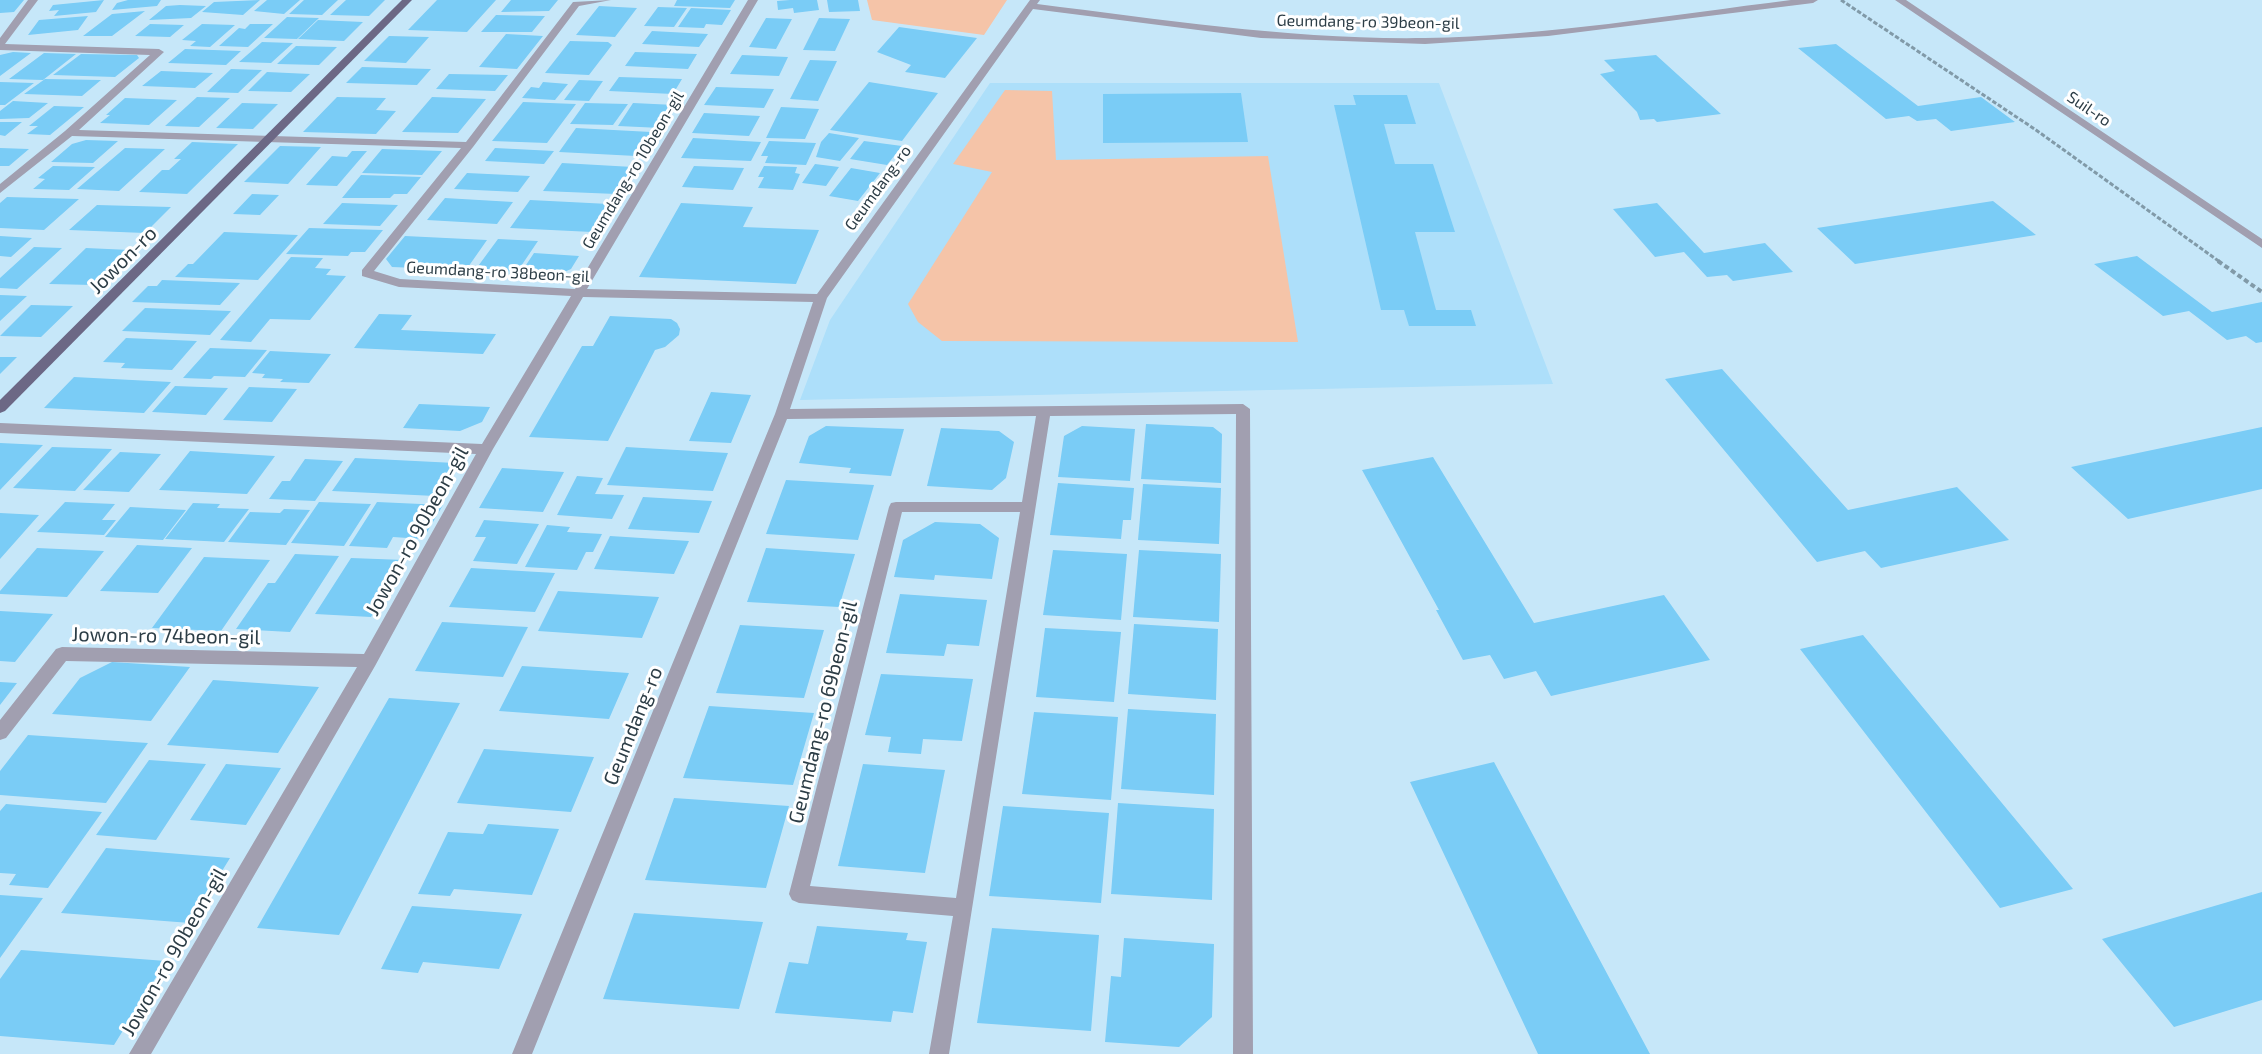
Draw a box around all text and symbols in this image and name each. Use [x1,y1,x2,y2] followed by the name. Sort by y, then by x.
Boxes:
[1276,11,1460,33] street label: Geumdang-ro 39beon-gil
[2063,87,2115,131] street label: Suil-ro
[578,88,688,252] street label: Geumdang-ro 10beon-gil
[841,142,915,234] street label: Geumdang-ro
[84,221,162,299] street label: Jowon-ro
[406,258,590,286] street label: Geumdang-ro 38beon-gil
[361,442,473,620] street label: Jowon-ro 90beon-gil
[784,598,862,826] street label: Geumdang-ro 69beon-gil
[71,622,261,650] street label: Jowon-ro 74beon-gil
[598,663,668,789] street label: Geumdang-ro
[116,864,232,1040] street label: Jowon-ro 90beon-gil

